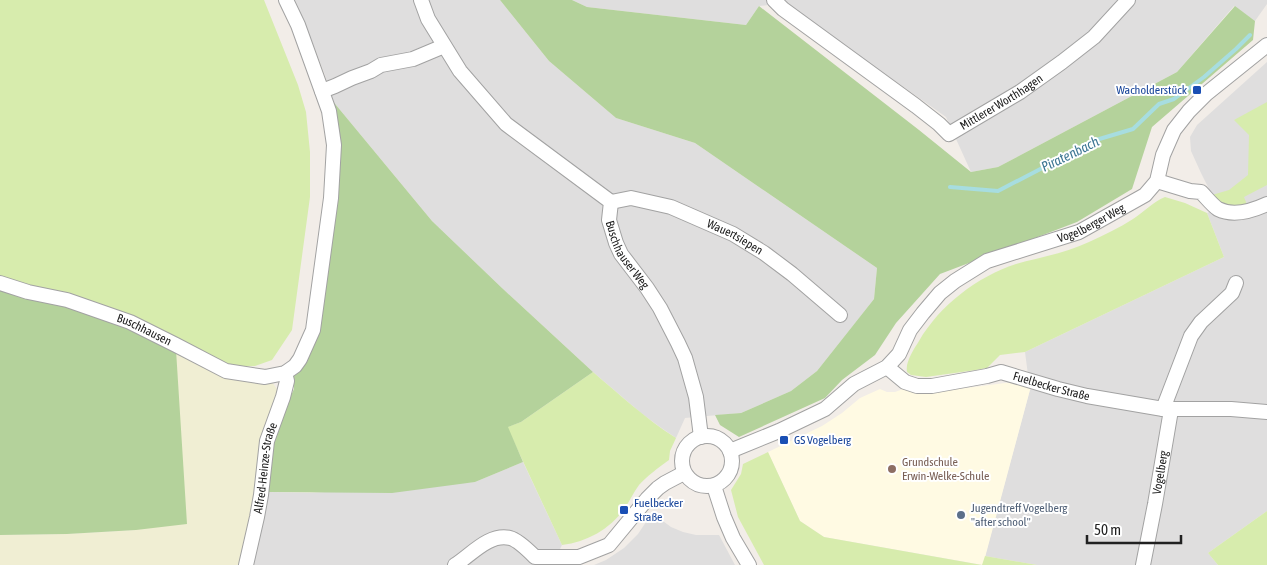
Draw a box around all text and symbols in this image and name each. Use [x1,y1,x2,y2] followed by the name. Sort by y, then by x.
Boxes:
[957,71,1045,133] street label: Mittlerer Worthhagen
[1116,83,1188,97] place label: Wacholderstück
[1191,84,1203,96] marker: Wacholderstück
[1039,133,1102,175] water label: Piratenbach
[1056,200,1128,245] street label: Vogelberger Weg
[705,216,765,258] street label: Wauertsiepen
[603,219,653,292] street label: Buschhauser Weg
[115,311,174,349] street label: Buschhausen
[1011,369,1091,403] street label: Fuelbecker Straße
[251,421,280,515] street label: Alfred-Heinze-Straße
[794,433,852,447] place label: GS Vogelberg
[778,434,790,446] marker: GS Vogelberg
[1150,449,1171,496] street label: Vogelberg
[902,455,989,483] place label: Grundschule Erwin-Welke-Schule
[886,463,898,475] marker: Grundschule Erwin-Welke-Schule
[634,496,683,524] place label: Fuelbecker Straße
[971,501,1068,529] place label: Jugendtreff Vogelberg "after school"
[618,504,630,516] marker: Fuelbecker Straße
[955,509,967,521] marker: Jugendtreff Vogelberg "after school"
[1087,512,1181,544] scale bar
[1094,521,1121,538] text: 50 m

